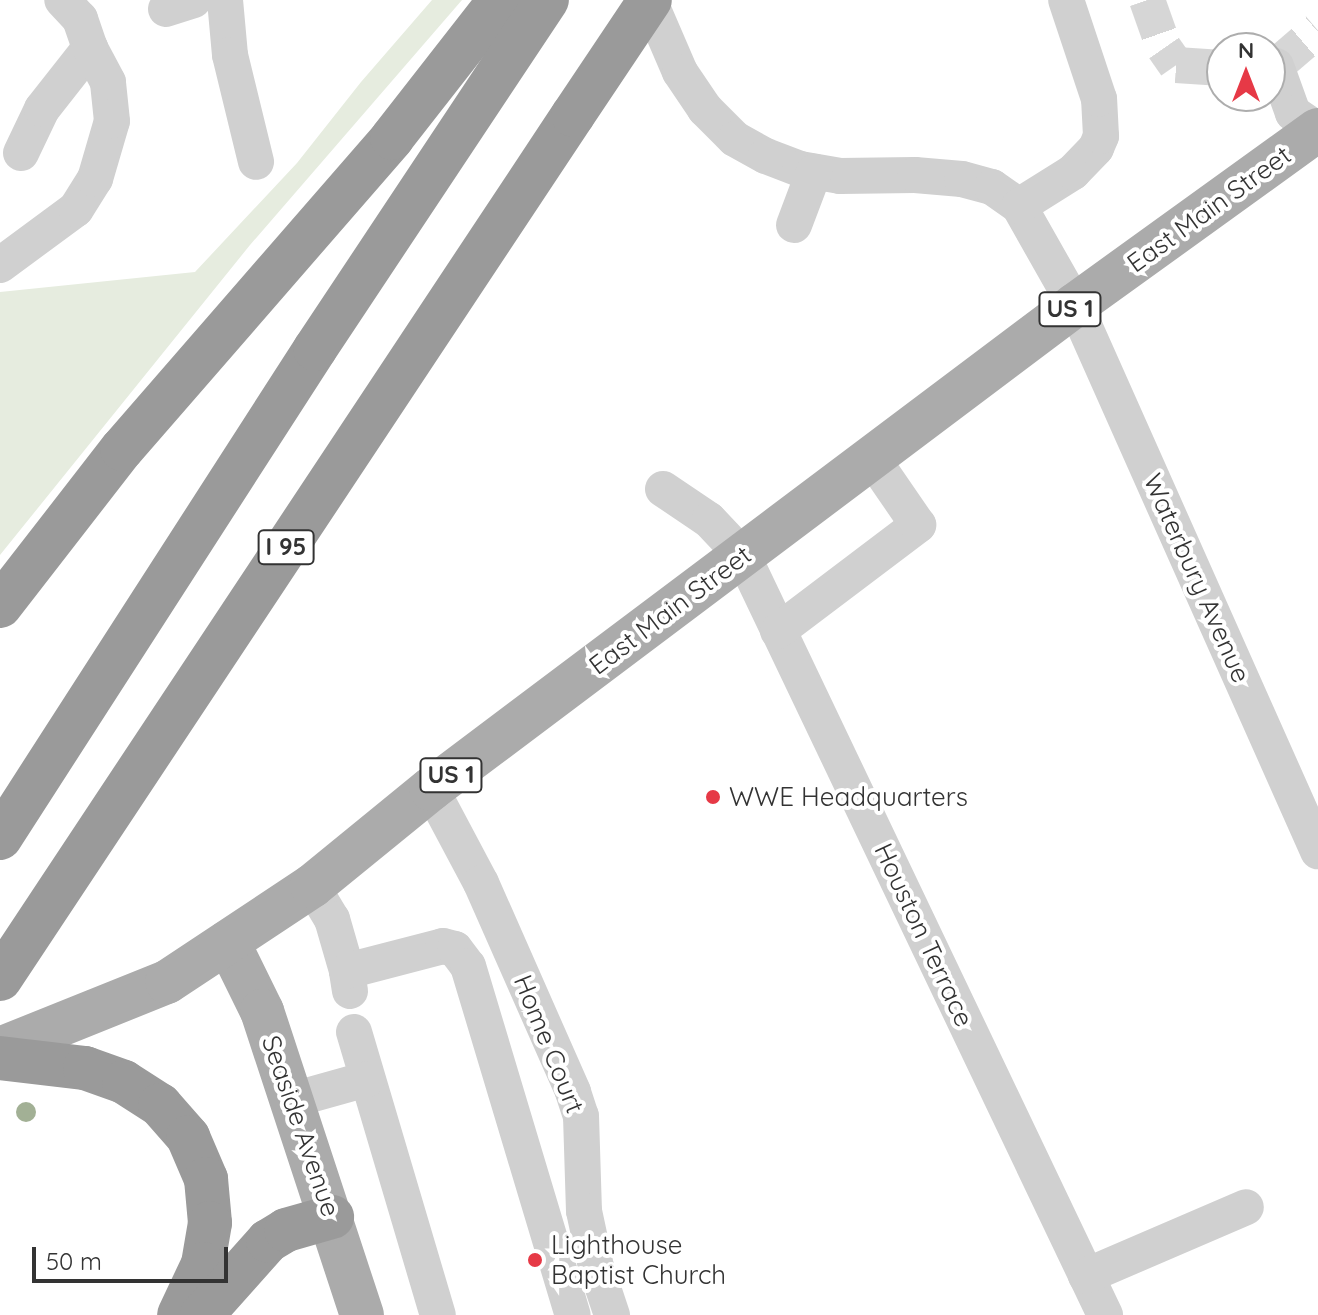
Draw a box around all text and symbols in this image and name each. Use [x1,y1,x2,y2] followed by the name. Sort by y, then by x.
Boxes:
[1206,32,1286,112] north arrow
[1238,36,1254,64] text: N
[1121,139,1297,279] street label: East Main Street
[1038,289,1102,329] road number: US 1
[1137,469,1257,687] street label: Waterbury Avenue
[256,527,316,567] road number: I 95
[583,539,757,681] street label: East Main Street
[419,755,483,795] road number: US 1
[729,781,968,813] place label: WWE Headquarters
[704,788,722,806] marker: WWE Headquarters
[868,838,980,1032] street label: Houston Terrace
[507,970,591,1118] street label: Home Court
[255,1031,347,1221] street label: Seaside Avenue
[551,1229,726,1290] place label: Lighthouse Baptist Church
[36,1231,232,1281] scale bar
[46,1246,102,1276] text: 50 m
[526,1251,544,1269] marker: Lighthouse Baptist Church

